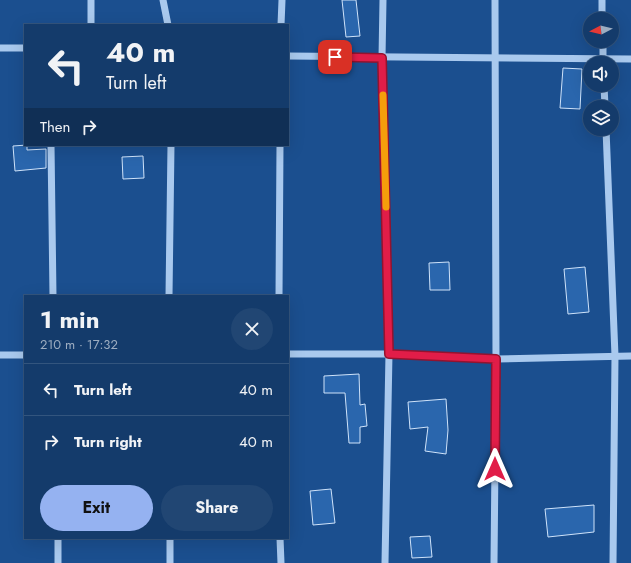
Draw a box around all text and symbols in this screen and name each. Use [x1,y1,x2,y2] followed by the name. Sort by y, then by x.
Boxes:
[583,12,619,48] north arrow
[583,12,619,136] map controls
[106,32,175,73] text: 40 m
[40,40,92,92] icon: left
[318,40,352,74] pin
[324,46,346,68] icon: arrive
[583,56,619,92] button: sound
[106,70,166,96] text: Turn left
[583,100,619,136] button: layers
[40,116,70,138] text: Then
[78,116,100,138] icon: right
[40,302,100,337] text: 1 min
[231,308,273,350] button: close
[40,335,118,354] text: 210 m · 17:32
[40,379,62,401] icon: left
[74,379,132,401] text: Turn left
[239,379,273,401] text: 40 m
[40,431,62,453] icon: right
[74,431,142,453] text: Turn right
[239,431,273,453] text: 40 m
[474,448,516,490] position arrow
[40,485,153,531] button: Exit
[161,485,273,531] button: Share

